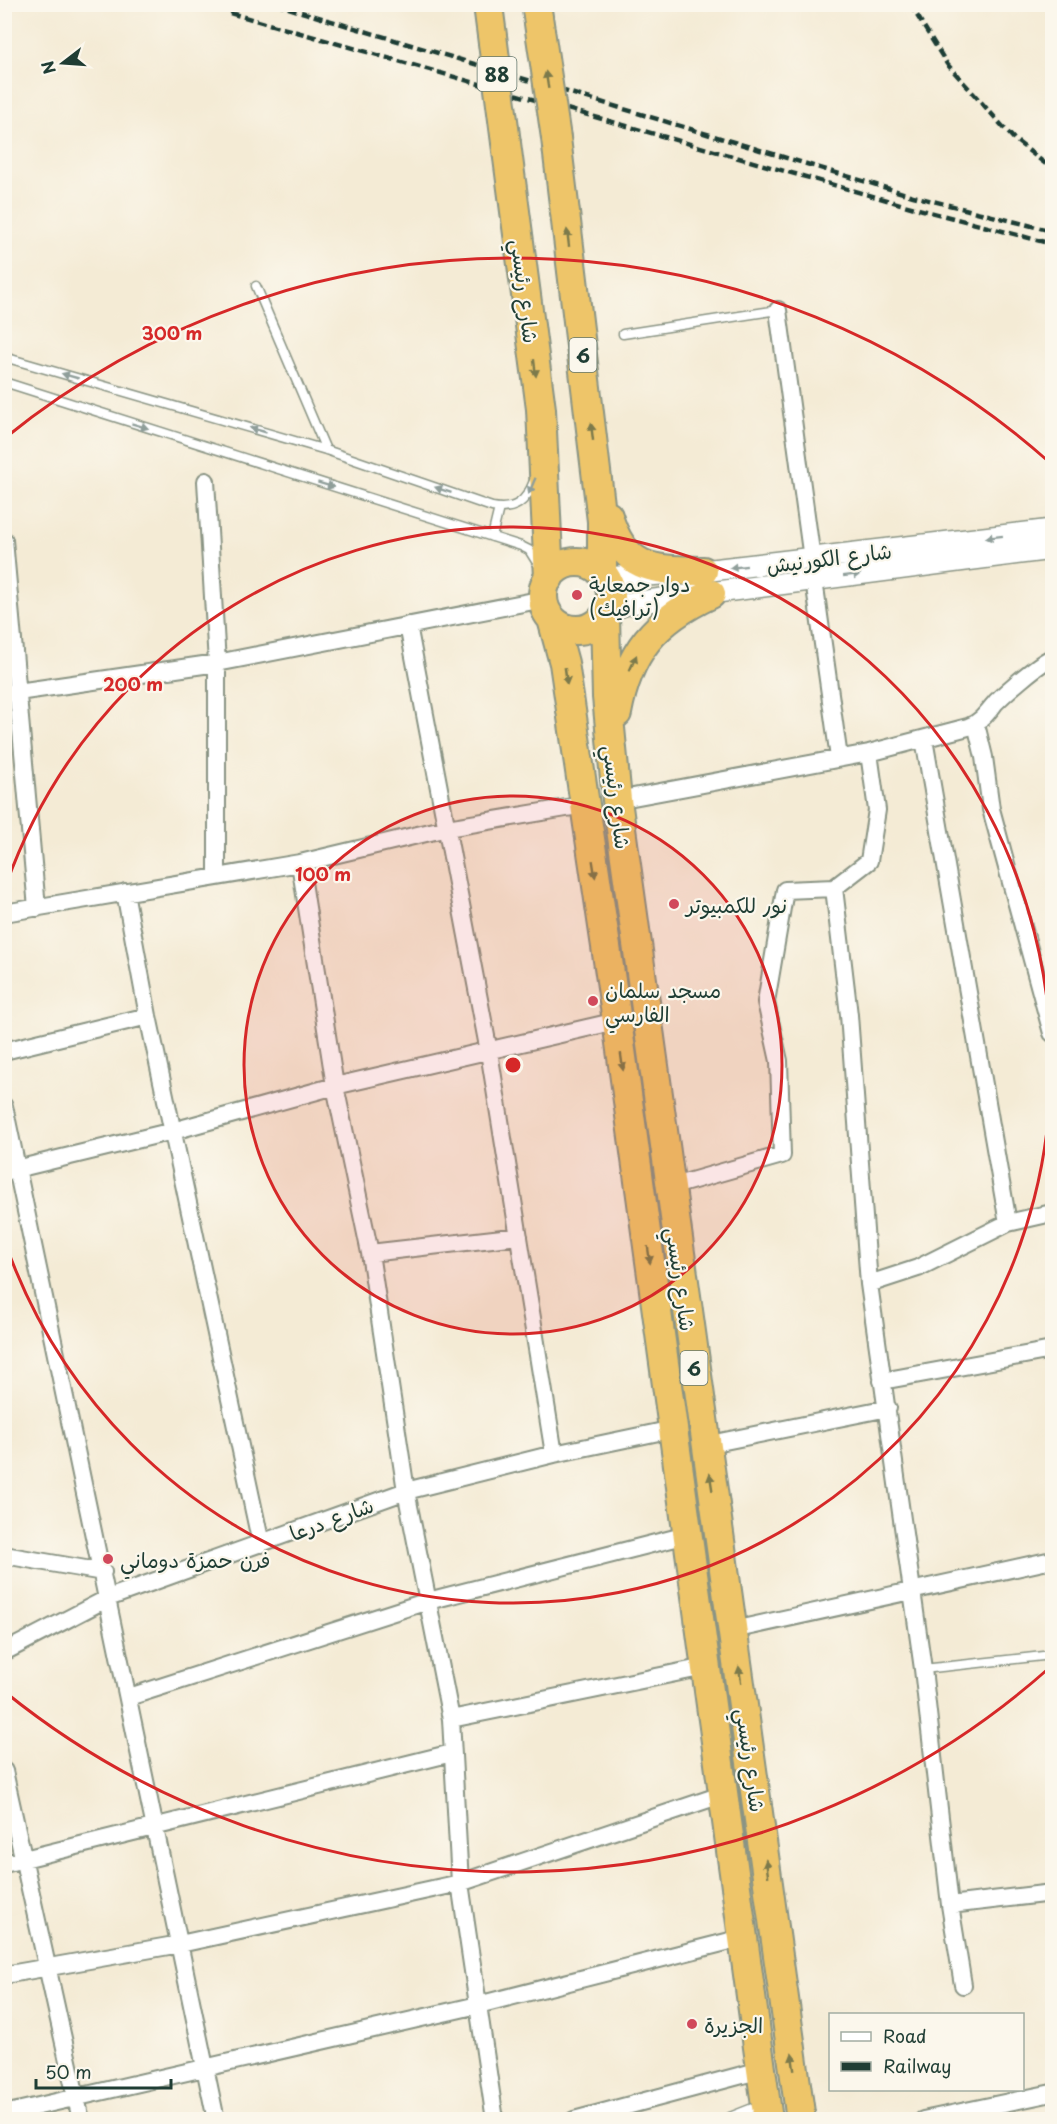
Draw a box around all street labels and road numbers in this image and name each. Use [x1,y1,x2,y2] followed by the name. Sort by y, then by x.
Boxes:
[478,57,516,91] road number: 88
[499,237,548,345] street label: شارع رئيسي
[570,338,596,372] road number: 6
[764,533,894,582] street label: شارع الكورنيش
[591,743,640,851] street label: شارع رئيسي
[654,1225,705,1334] street label: شارع رئيسي
[680,1351,708,1385] road number: 6
[284,1488,378,1549] street label: شارع درعا
[724,1706,775,1815] street label: شارع رئيسي

